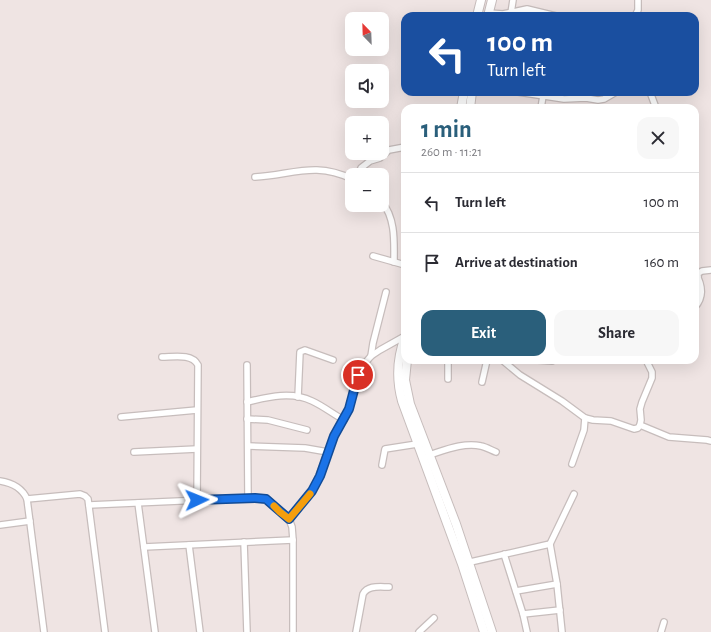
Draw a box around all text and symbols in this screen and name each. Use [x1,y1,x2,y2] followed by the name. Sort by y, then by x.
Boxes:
[345,12,389,56] north arrow
[345,12,389,212] map controls
[421,28,473,80] icon: left
[487,29,553,57] text: 100 m
[487,62,546,80] text: Turn left
[345,64,389,108] button: sound
[345,116,389,160] button: +
[637,117,679,159] button: close
[421,118,472,142] text: 1 min
[421,146,482,159] text: 260 m · 11:21
[345,168,389,212] button: −
[421,192,443,214] icon: left
[455,195,506,210] text: Turn left
[644,195,679,210] text: 100 m
[421,252,443,274] icon: arrive
[455,255,578,270] text: Arrive at destination
[644,255,679,270] text: 160 m
[421,310,546,356] button: Exit
[554,310,679,356] button: Share
[341,358,375,392] pin
[347,364,369,386] icon: arrive
[176,479,218,521] position arrow

